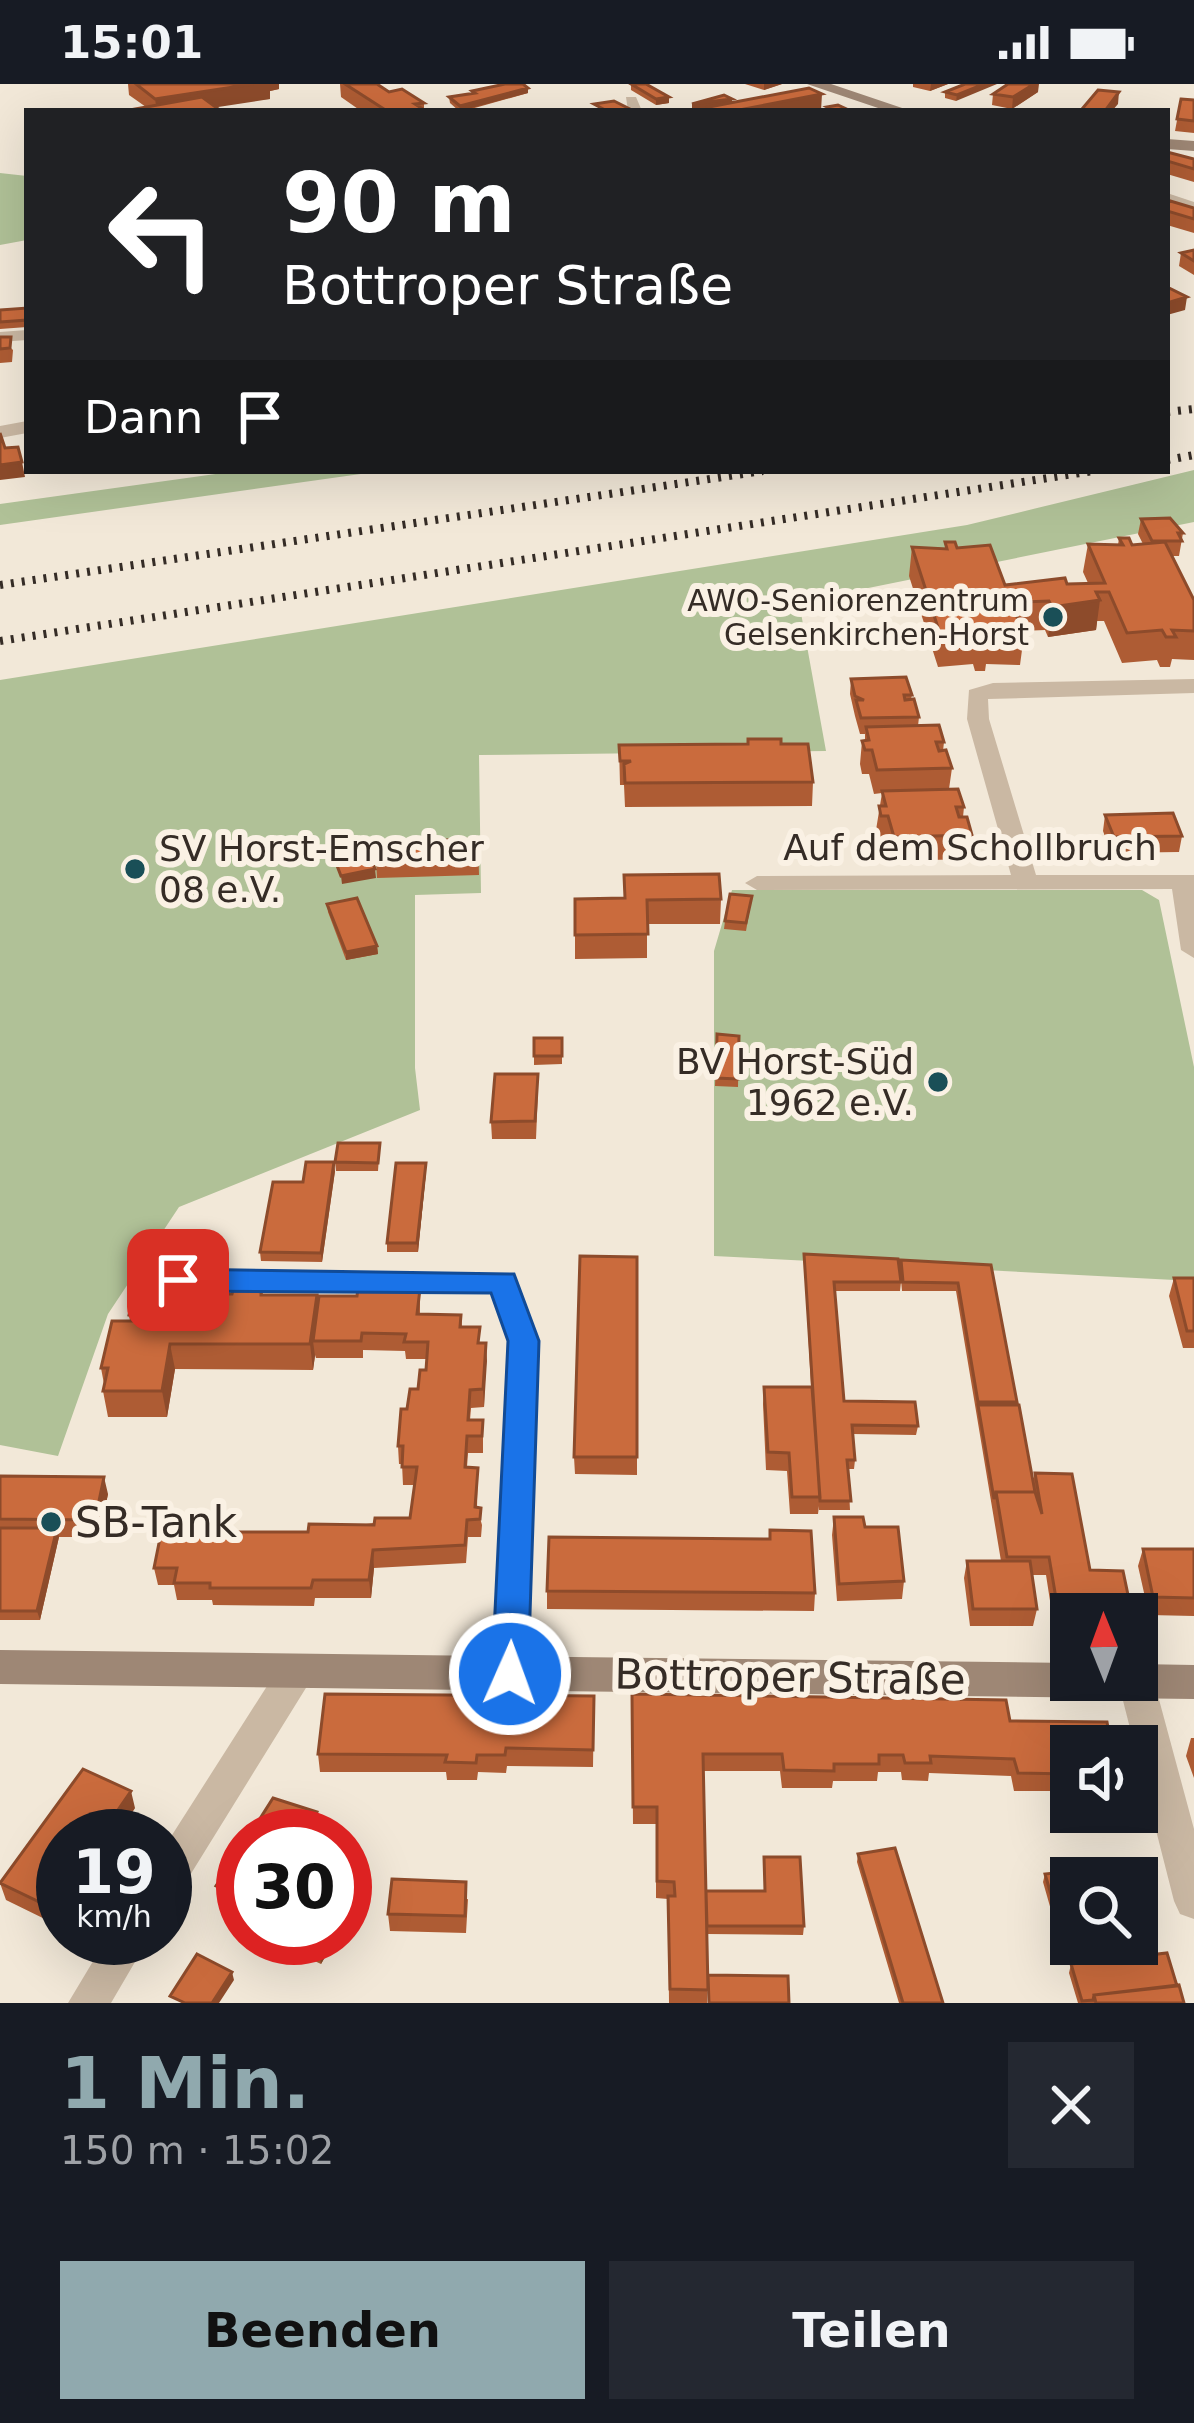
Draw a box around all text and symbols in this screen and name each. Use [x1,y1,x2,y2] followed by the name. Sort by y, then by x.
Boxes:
[60,16,203,69] text: 15:01
[282,154,516,252] text: 90 m
[84,156,240,312] icon: left
[282,254,733,317] text: Bottroper Straße
[227,384,293,450] icon: arrive
[84,391,203,444] text: Dann
[687,583,1029,652] place label: AWO-Seniorenzentrum Gelsenkirchen-Horst
[1040,604,1066,630] marker: AWO-Seniorenzentrum Gelsenkirchen-Horst
[783,827,1157,868] street label: Auf dem Schollbruch
[159,828,484,910] place label: SV Horst-Emscher 08 e.V.
[122,856,148,882] marker: SV Horst-Emscher 08 e.V.
[676,1041,914,1123] place label: BV Horst-Süd 1962 e.V.
[925,1069,951,1095] marker: BV Horst-Süd 1962 e.V.
[127,1229,229,1331] pin
[145,1247,211,1313] icon: arrive
[75,1498,238,1547] place label: SB-Tank
[38,1509,64,1535] marker: SB-Tank
[1050,1593,1158,1701] north arrow
[1050,1593,1158,1965] map controls
[447,1611,573,1737] position arrow
[614,1649,966,1705] street label: Bottroper Straße
[1050,1725,1158,1833] button: sound
[216,1809,372,1965] speed limit sign: 30
[72,1837,156,1907] text: 19
[1050,1857,1158,1965] button: search
[76,1899,152,1934] text: km/h
[60,2041,310,2125] text: 1 Min.
[1008,2042,1134,2168] button: close
[60,2128,334,2173] text: 150 m · 15:02
[60,2261,585,2399] button: Beenden
[609,2261,1134,2399] button: Teilen

